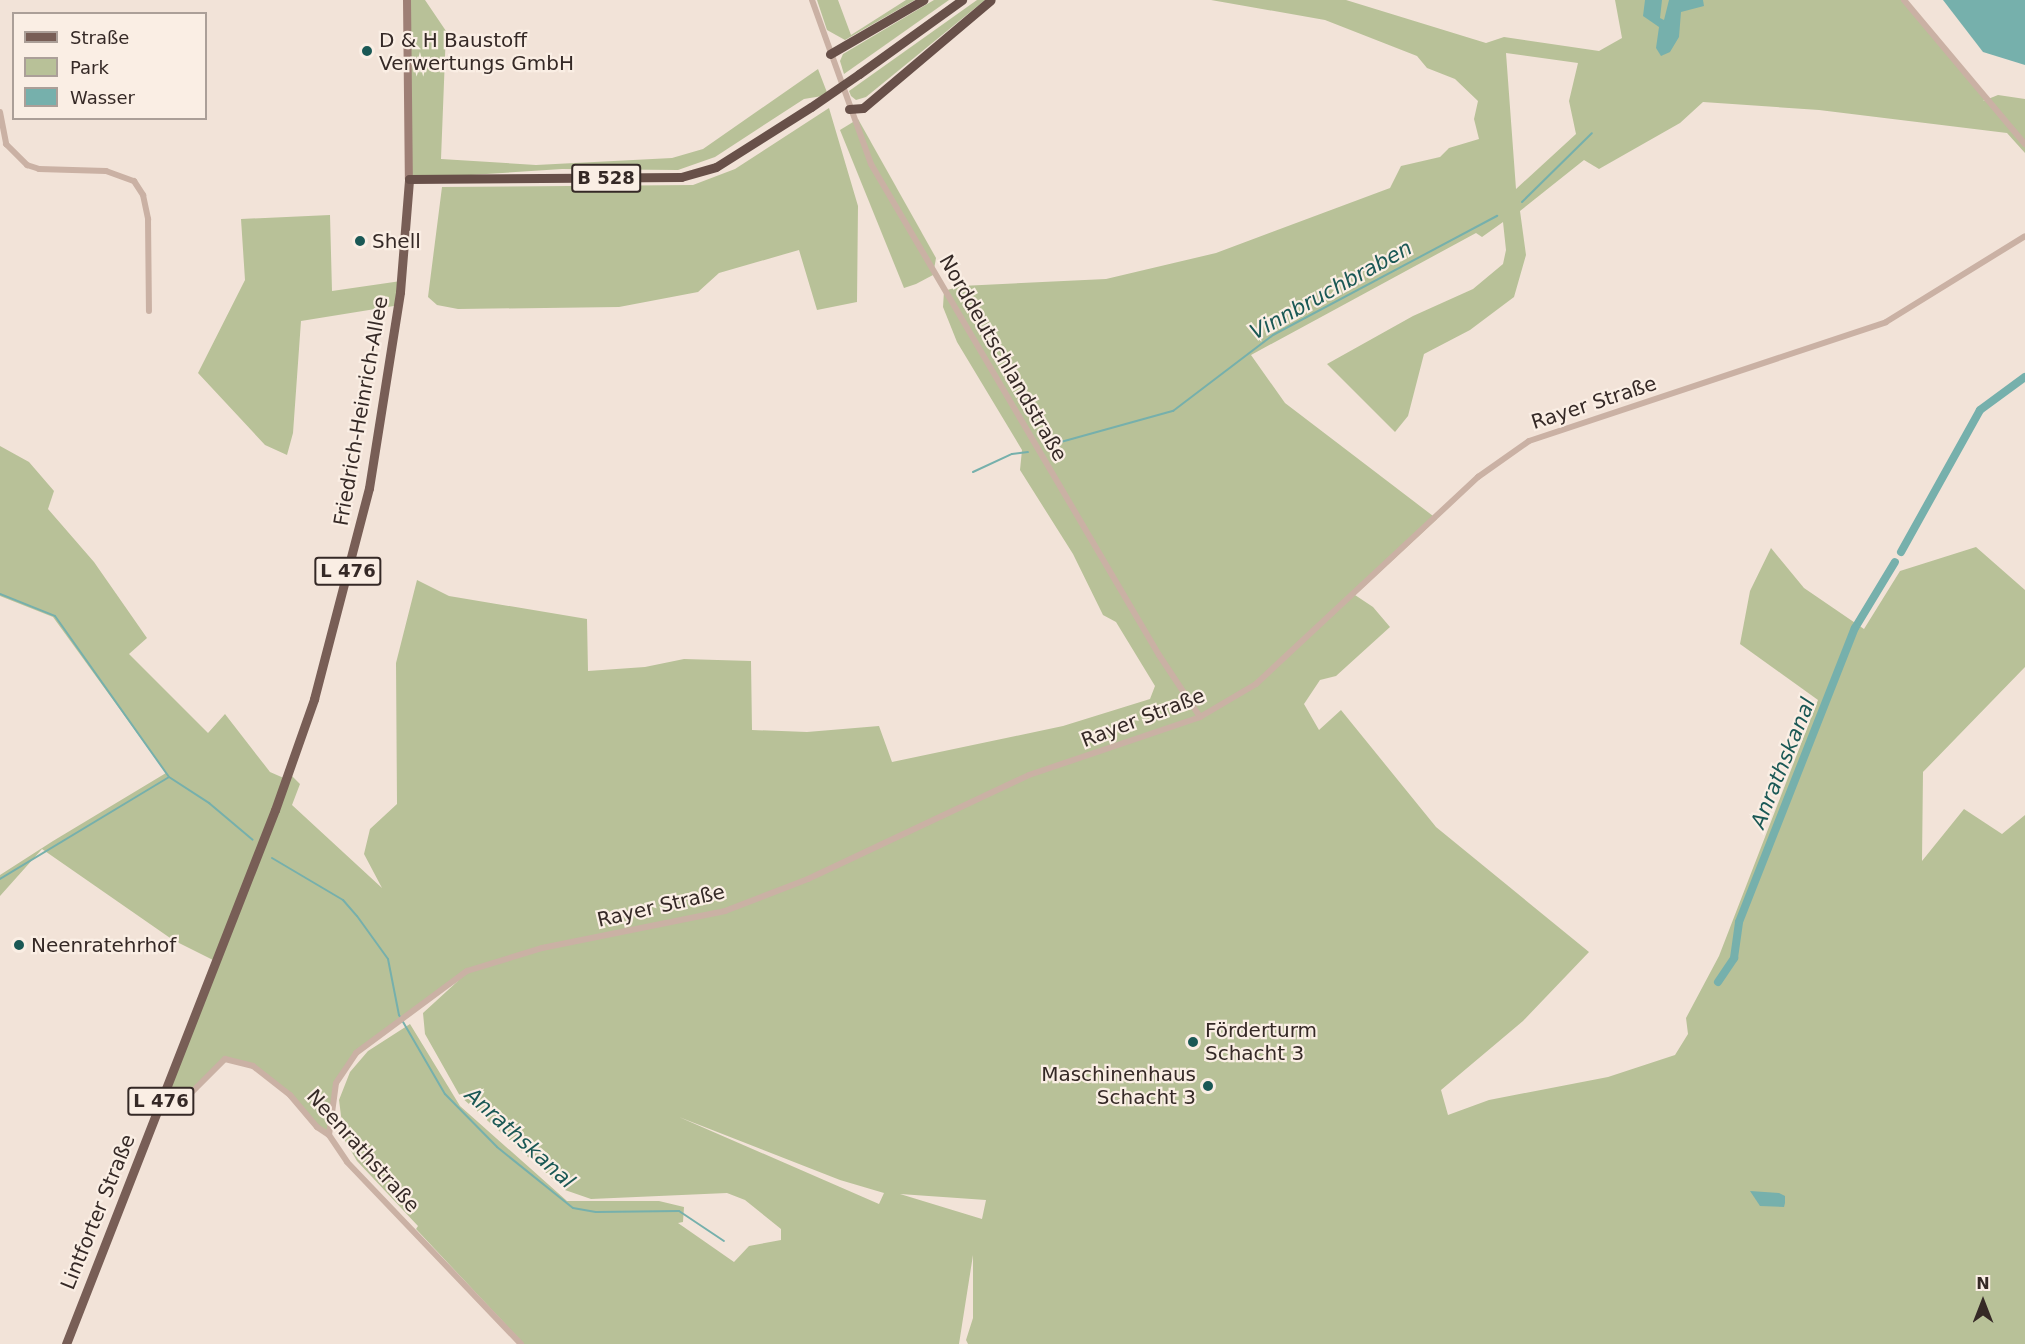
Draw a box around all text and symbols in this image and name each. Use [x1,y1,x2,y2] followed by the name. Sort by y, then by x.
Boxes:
[12,12,207,120] legend
[70,27,129,48] text: Straße
[379,28,574,75] place label: D & H Baustoff Verwertungs GmbH
[360,44,374,58] marker: D & H Baustoff Verwertungs GmbH
[70,57,109,78] text: Park
[70,87,135,108] text: Wasser
[570,163,642,193] road number: B 528
[372,229,421,253] place label: Shell
[353,234,367,248] marker: Shell
[1246,235,1416,345] water label: Vinnbruchbraben
[934,251,1072,465] street label: Norddeutschlandstraße
[329,294,393,528] street label: Friedrich-Heinrich-Allee
[1528,371,1660,435] street label: Rayer Straße
[314,556,382,586] road number: L 476
[1078,683,1208,753] street label: Rayer Straße
[1745,694,1821,832] water label: Anrathskanal
[595,880,727,932] street label: Rayer Straße
[31,933,176,957] place label: Neenratehrhof
[12,938,26,952] marker: Neenratehrhof
[1205,1018,1317,1065] place label: Förderturm Schacht 3
[1186,1035,1200,1049] marker: Förderturm Schacht 3
[1041,1062,1196,1109] place label: Maschinenhaus Schacht 3
[1201,1079,1215,1093] marker: Maschinenhaus Schacht 3
[460,1082,580,1194] water label: Anrathskanal
[302,1085,424,1217] street label: Neenrathstraße
[126,1086,195,1116] road number: L 476
[56,1131,140,1293] street label: Lintforter Straße
[1953,1272,2013,1332] north arrow
[1976,1274,1990,1293] text: N

